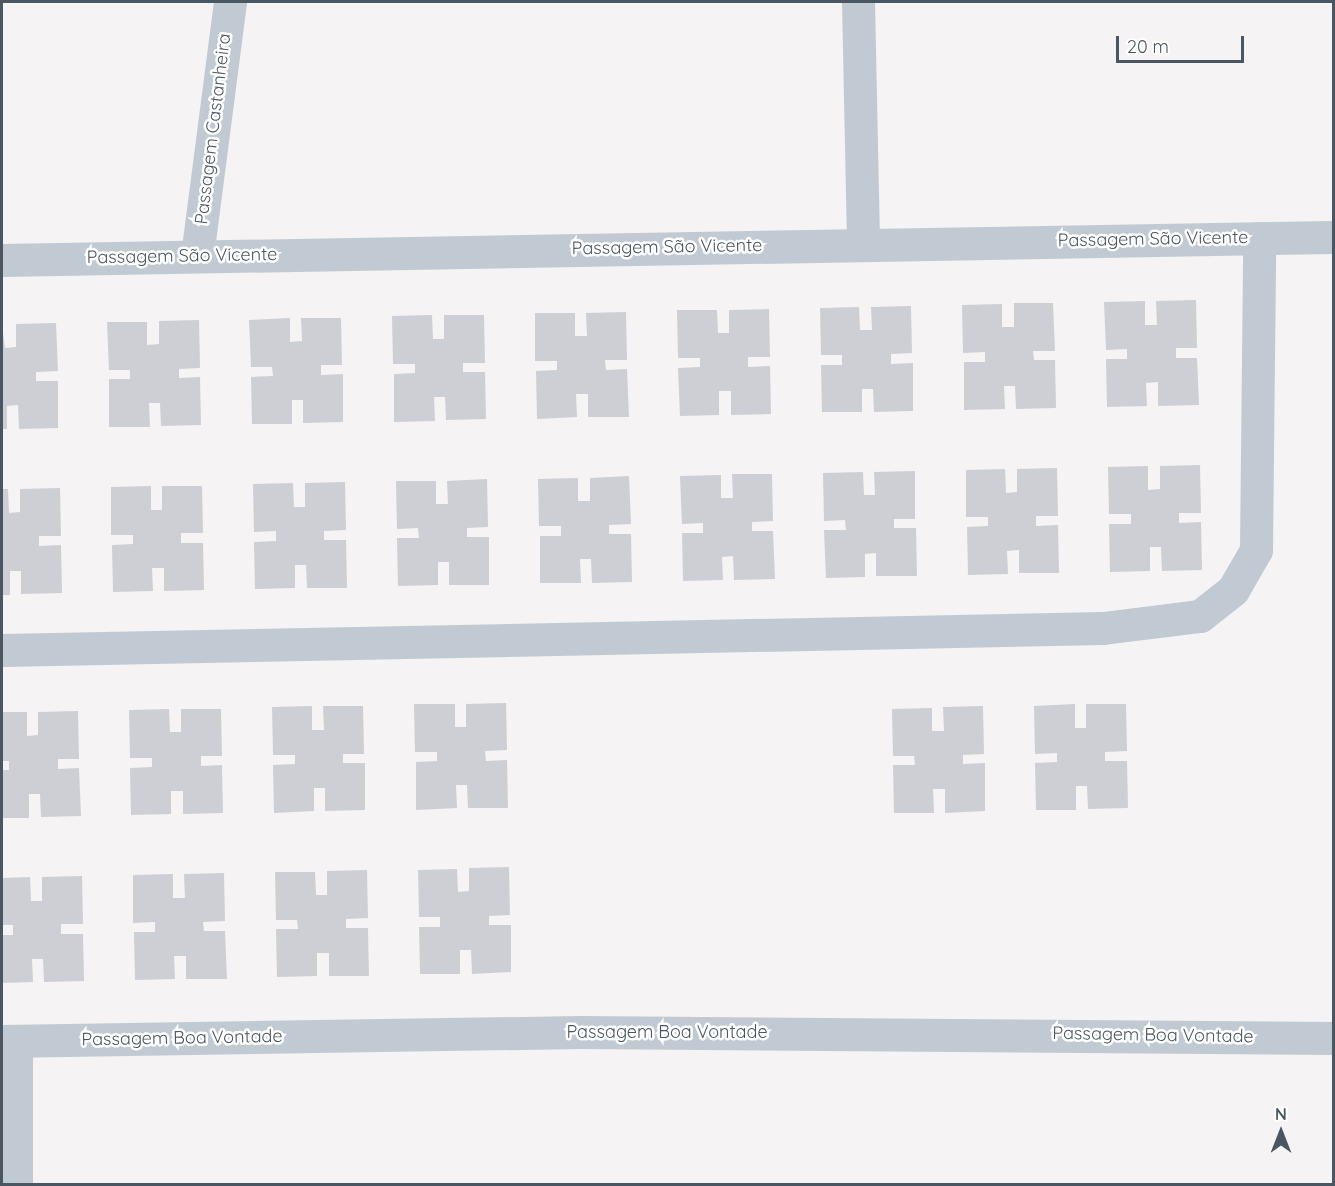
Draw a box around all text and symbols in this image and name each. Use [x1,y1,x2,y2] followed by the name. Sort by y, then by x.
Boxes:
[1119,24,1246,62] scale bar
[191,32,235,226] street label: Passagem Castanheira
[1127,35,1169,58] text: 20 m
[1058,227,1248,251] street label: Passagem São Vicente
[572,235,762,259] street label: Passagem São Vicente
[87,244,277,268] street label: Passagem São Vicente
[566,1021,768,1043] street label: Passagem Boa Vontade
[1052,1022,1254,1048] street label: Passagem Boa Vontade
[81,1025,283,1051] street label: Passagem Boa Vontade
[1251,1102,1311,1162] north arrow
[1275,1104,1287,1124] text: N

